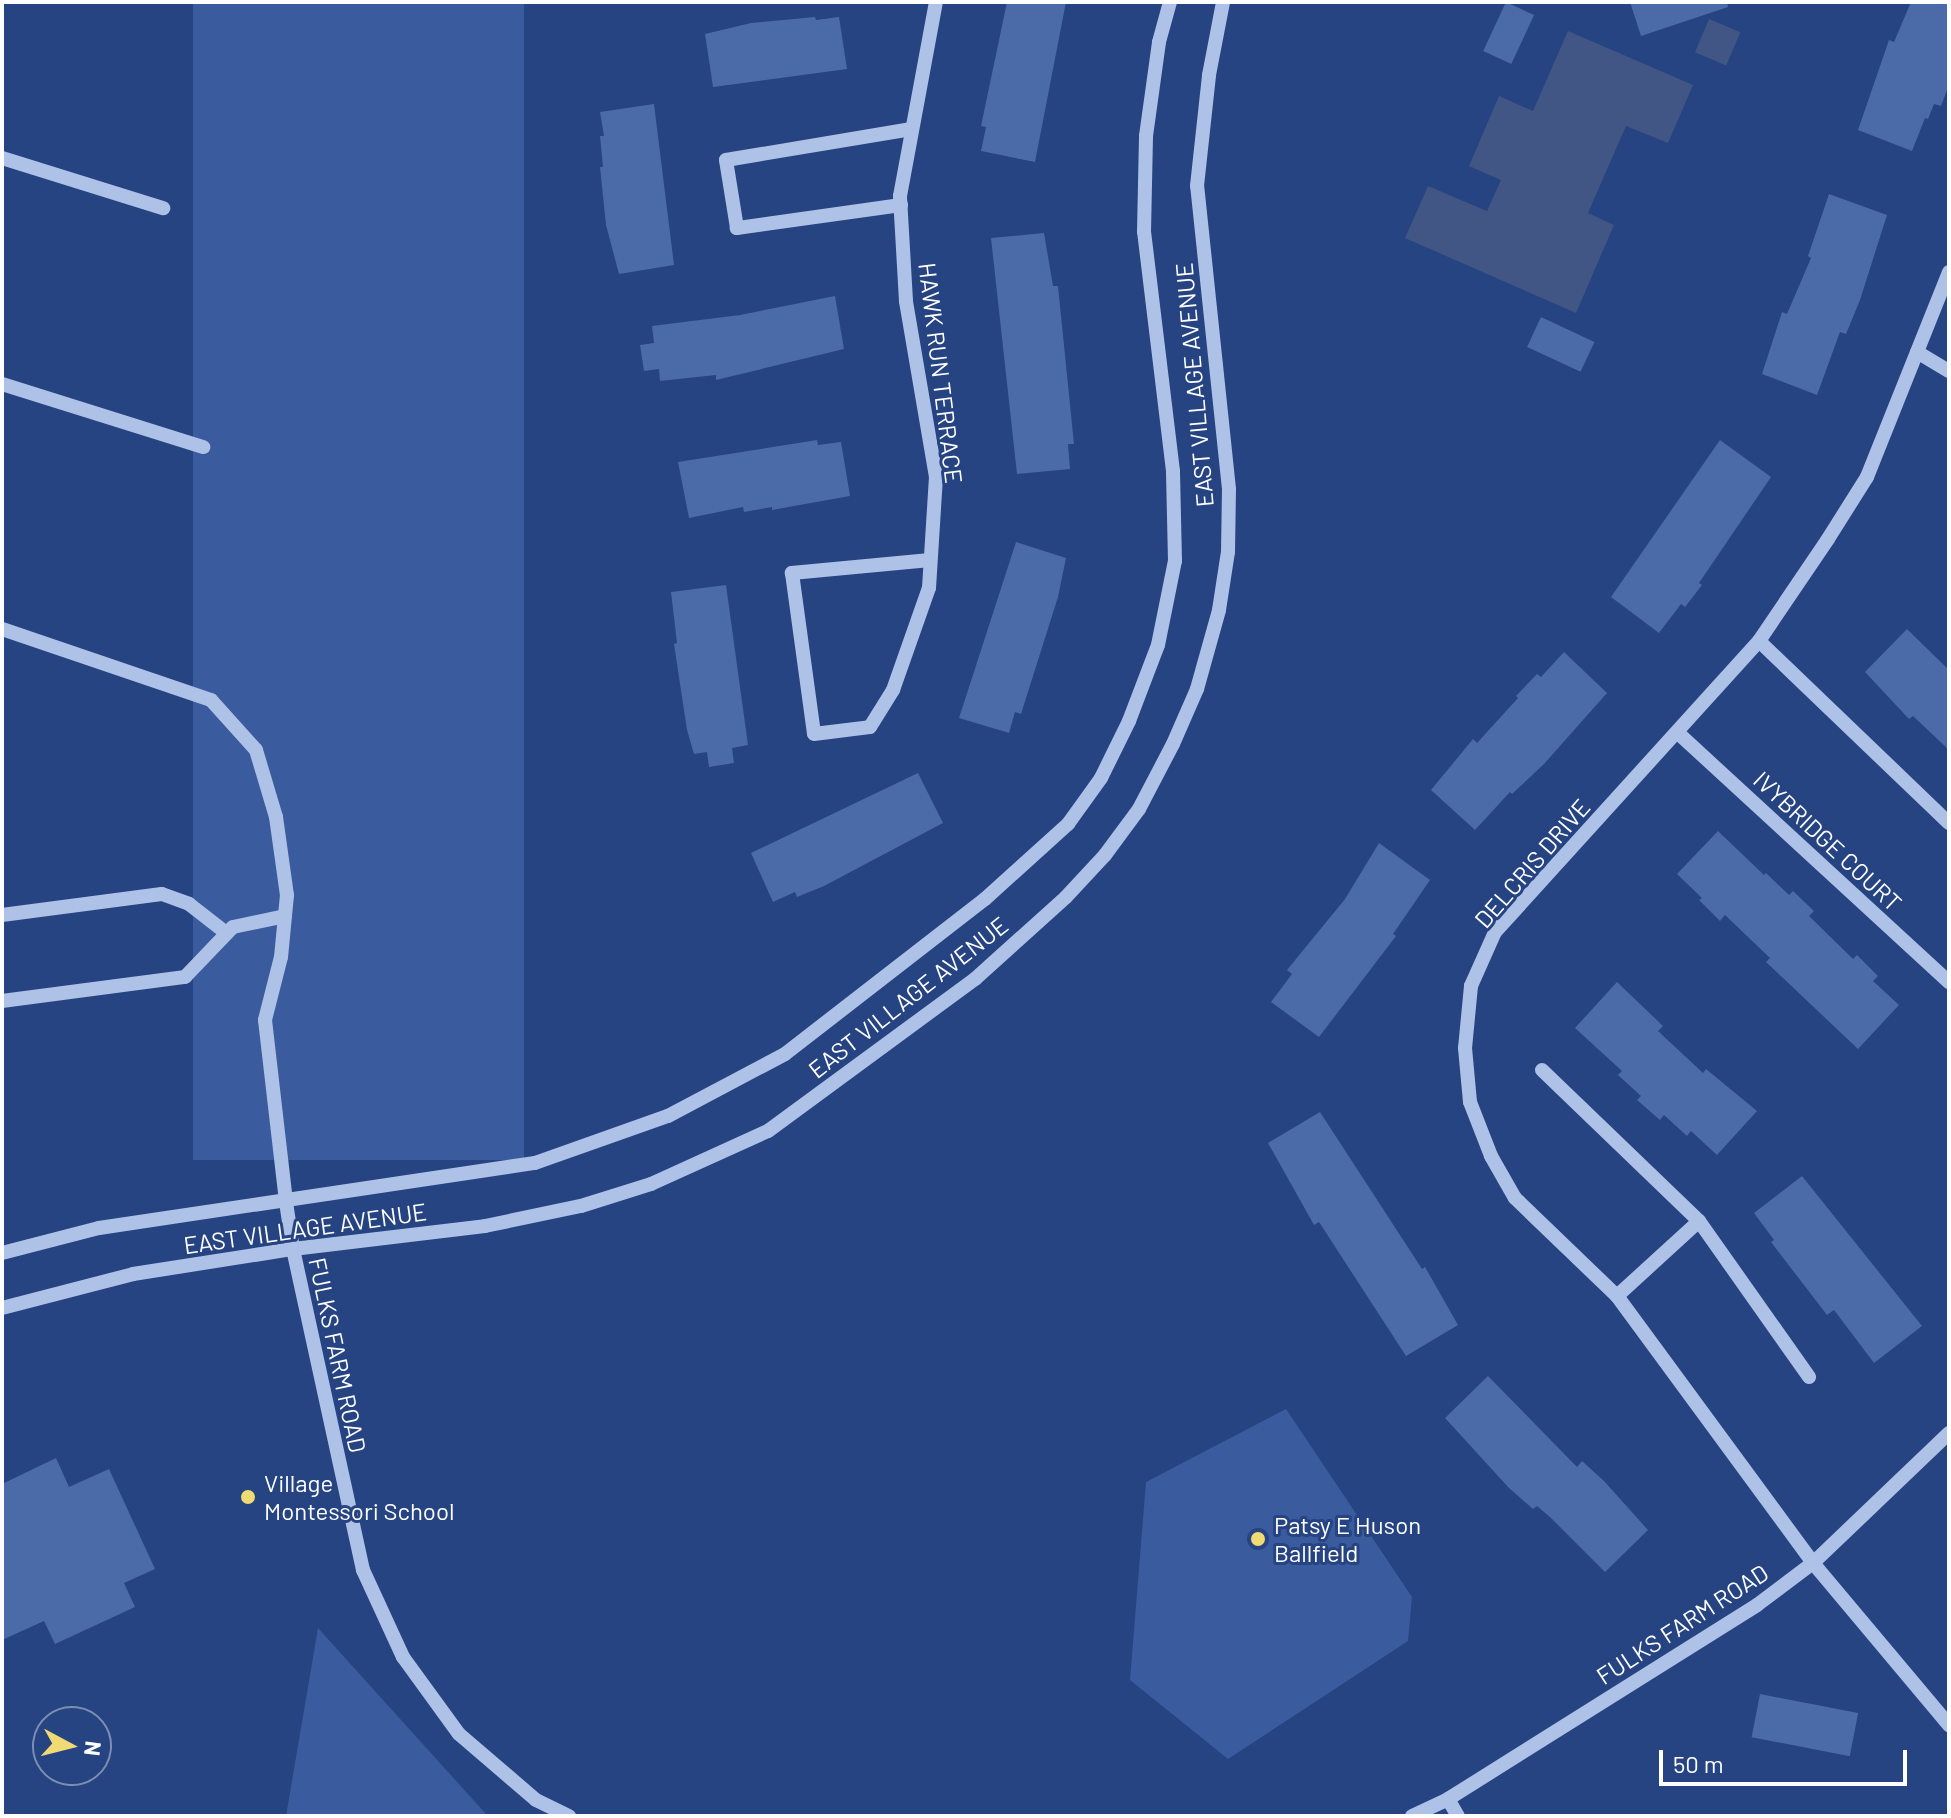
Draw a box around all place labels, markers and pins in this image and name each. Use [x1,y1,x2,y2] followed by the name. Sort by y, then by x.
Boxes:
[264,1469,455,1525] place label: Village Montessori School
[239,1488,257,1506] marker: Village Montessori School
[1274,1511,1421,1567] place label: Patsy E Huson Ballfield
[1249,1530,1267,1548] marker: Patsy E Huson Ballfield

